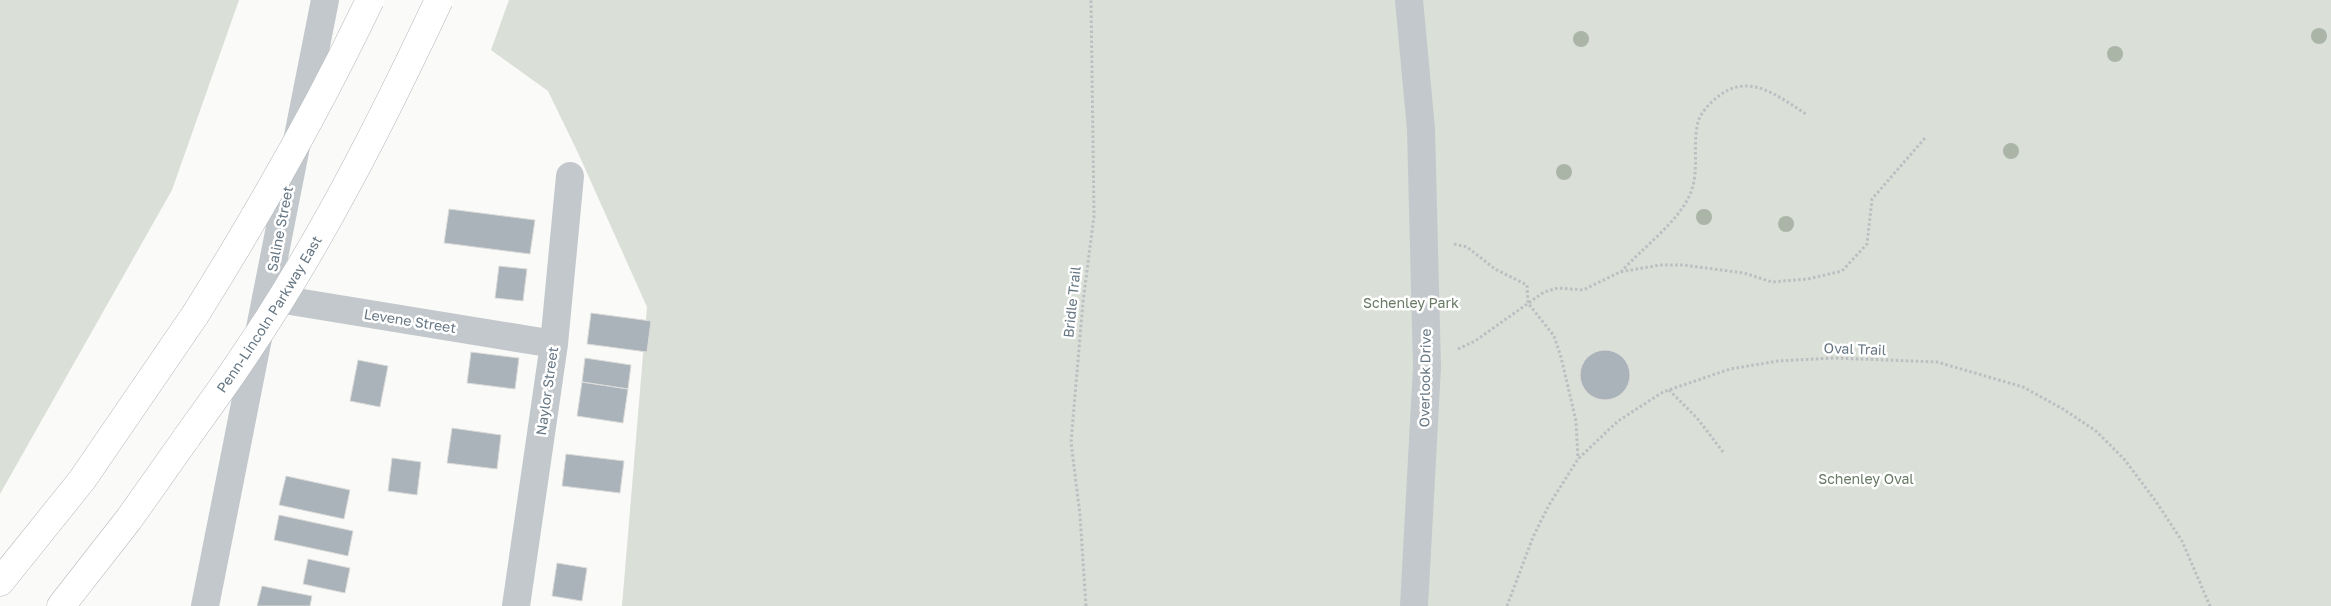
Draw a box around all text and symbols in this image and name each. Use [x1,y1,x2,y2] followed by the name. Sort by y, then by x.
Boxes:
[263,185,296,273] street label: Saline Street
[213,232,325,396] street label: Penn-Lincoln Parkway East
[1059,265,1084,339] street label: Bridle Trail
[1363,294,1459,311] park label: Schenley Park
[363,305,457,336] street label: Levene Street
[1415,328,1434,428] street label: Overlook Drive
[1823,339,1887,358] street label: Oval Trail
[532,346,561,436] street label: Naylor Street
[1818,470,1914,487] park label: Schenley Oval

